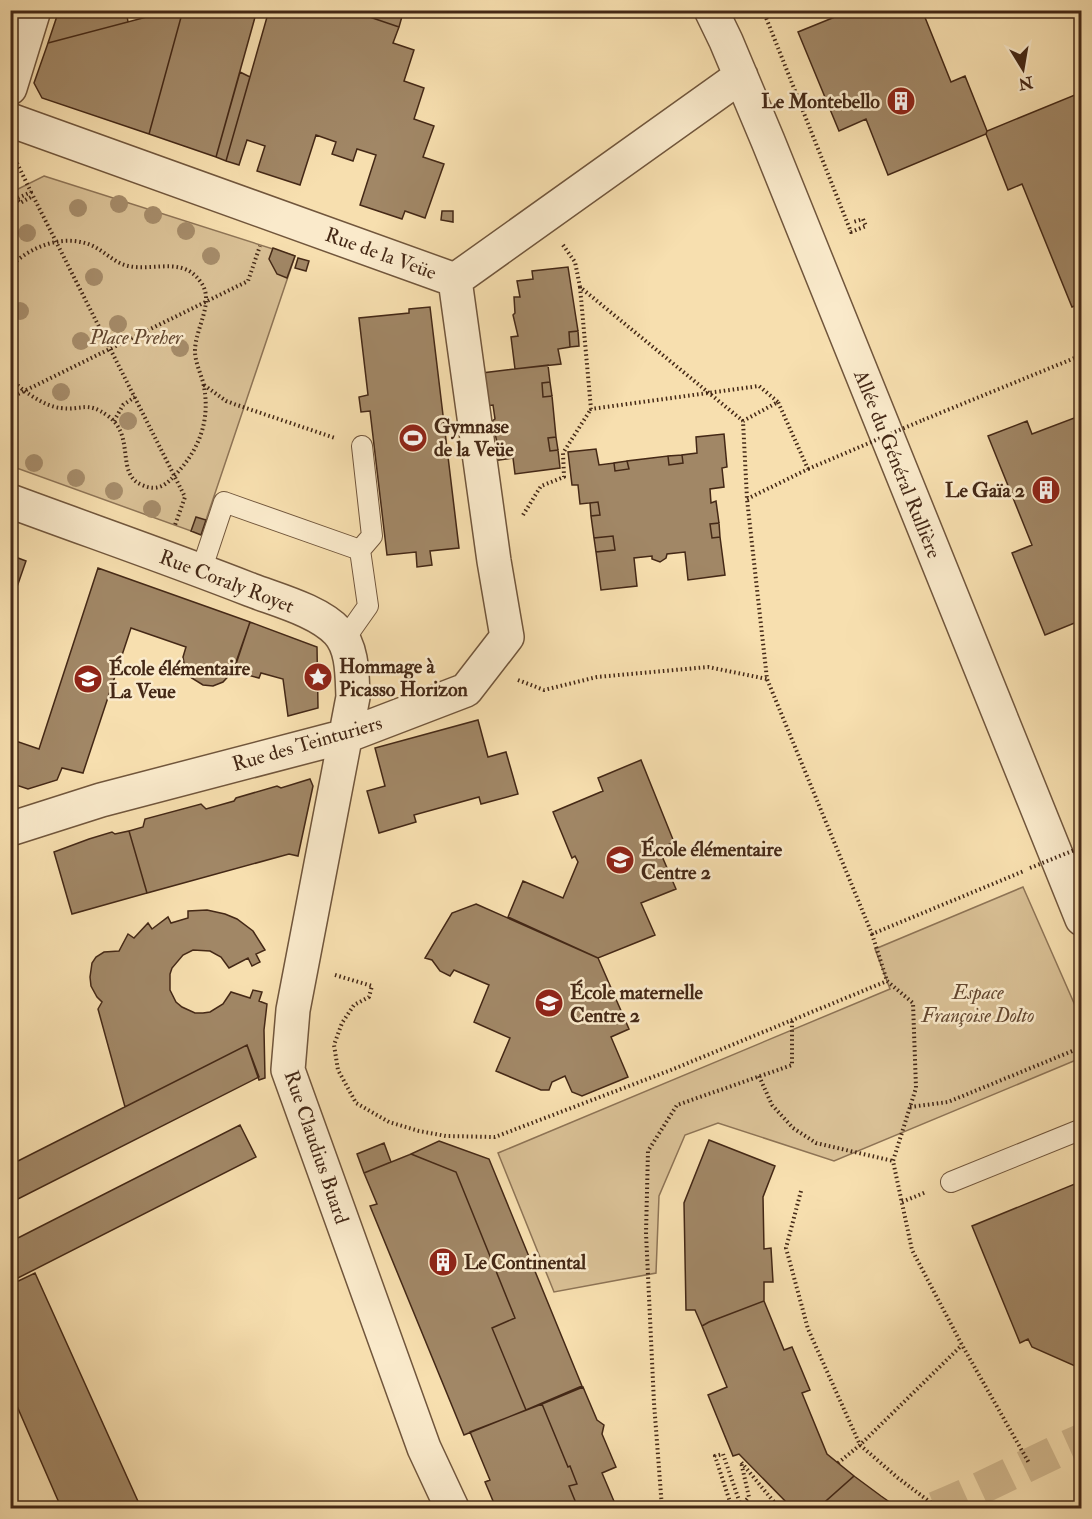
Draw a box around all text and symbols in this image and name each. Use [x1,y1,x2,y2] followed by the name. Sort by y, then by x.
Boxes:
[993,39,1053,99] north arrow
[1016,71,1036,94] text: N
[885,85,917,117] building icon: Le Montebello
[761,89,880,114] place label: Le Montebello
[322,222,440,285] street label: Rue de la Veüe
[88,325,184,350] park label: Place Preher
[848,365,947,562] street label: Allée du Général Rullière
[434,414,514,462] place label: Gymnase de la Veüe
[397,422,429,454] sports icon: Gymnase de la Veüe
[1030,474,1062,506] building icon: Le Gaïa 2
[945,478,1025,503] place label: Le Gaïa 2
[156,544,298,619] street label: Rue Coraly Royet
[339,654,469,702] place label: Hommage à Picasso Horizon
[109,655,251,704] place label: École élémentaire La Veue
[302,661,334,693] place icon: Hommage à Picasso Horizon
[72,663,104,695] school or university icon: École élémentaire La Veue
[229,710,385,777] street label: Rue des Teinturiers
[641,836,783,885] place label: École élémentaire Centre 2
[604,844,636,876] school or university icon: École élémentaire Centre 2
[570,979,703,1028] place label: École maternelle Centre 2
[921,980,1034,1028] park label: Espace Françoise Dolto
[533,987,565,1019] school or university icon: École maternelle Centre 2
[279,1067,355,1227] street label: Rue Claudius Buard
[427,1246,459,1278] building icon: Le Continental
[464,1250,587,1275] place label: Le Continental

